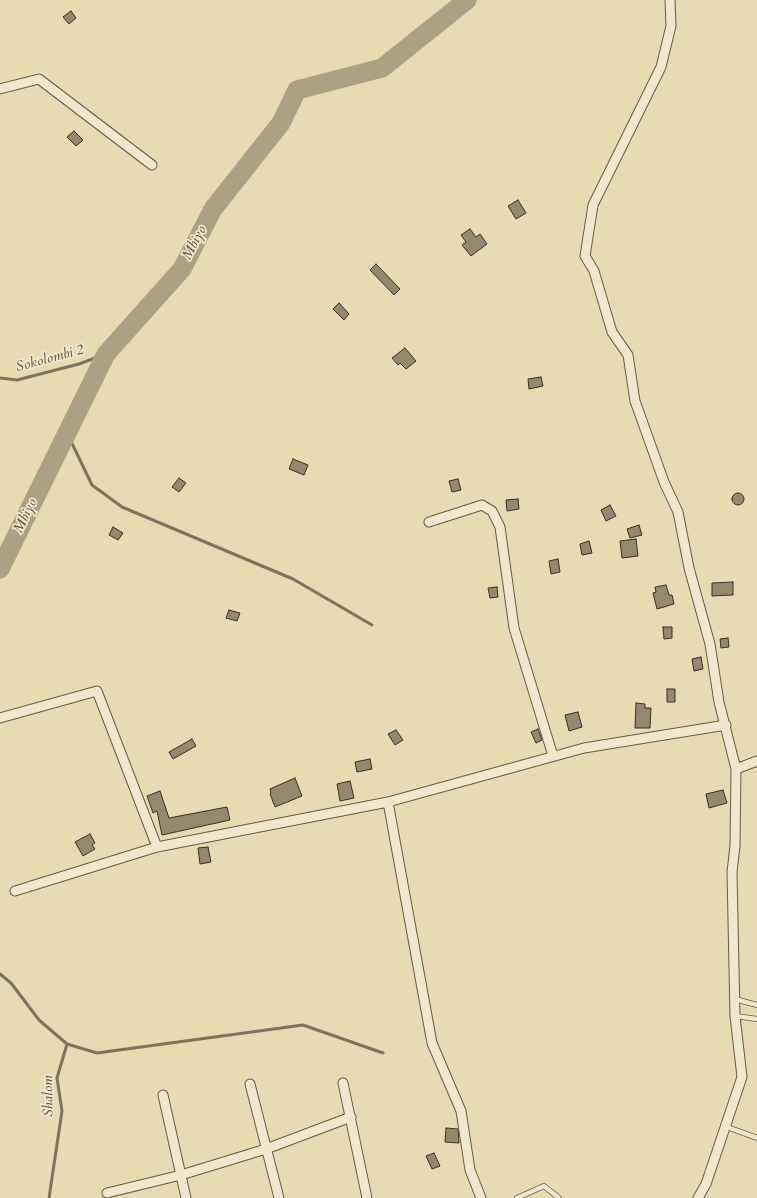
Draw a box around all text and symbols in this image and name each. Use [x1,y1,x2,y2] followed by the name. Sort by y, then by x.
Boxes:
[179,223,211,263] water label: Mbiyo
[14,342,86,376] water label: Sokolombi 2
[11,496,41,536] water label: Mbiyo
[40,1075,58,1117] water label: Shalom

